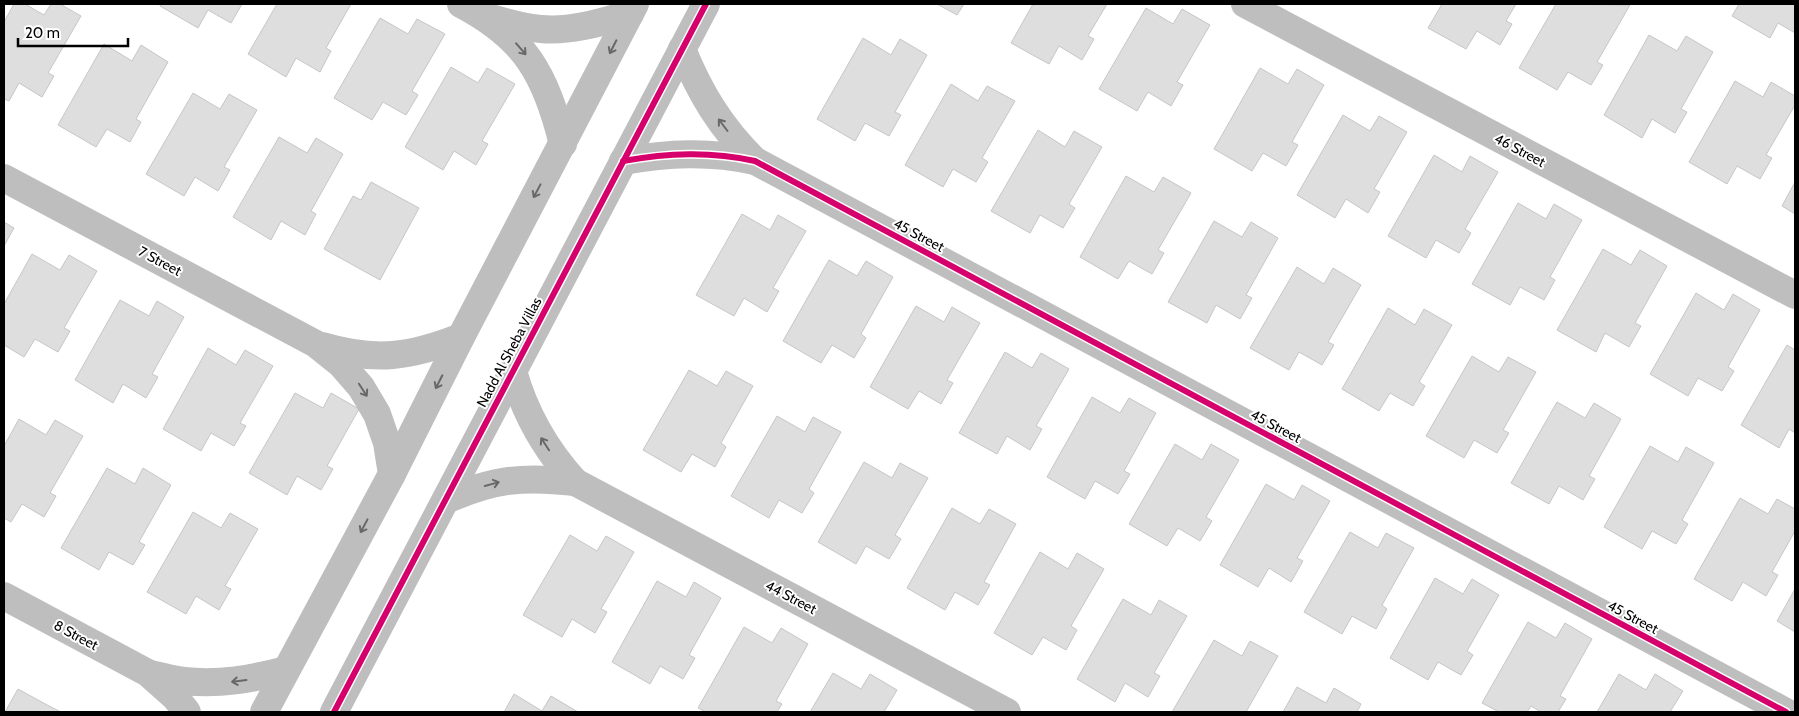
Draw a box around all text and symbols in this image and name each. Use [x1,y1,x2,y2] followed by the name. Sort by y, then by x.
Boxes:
[18,15,128,47] scale bar
[25,24,60,42] text: 20 m
[608,39,617,54] one-way arrow
[515,43,527,56] one-way arrow
[718,118,728,132] one-way arrow
[1491,129,1549,171] street label: 46 Street
[532,183,542,198] one-way arrow
[891,214,948,256] street label: 45 Street
[135,242,185,280] street label: 7 Street
[472,294,546,410] street label: Nadd Al Sheba Villas
[433,374,443,389] one-way arrow
[358,383,368,397] one-way arrow
[1248,405,1305,447] street label: 45 Street
[539,437,550,451] one-way arrow
[483,478,499,488] one-way arrow
[359,518,368,533] one-way arrow
[762,576,820,618] street label: 44 Street
[1605,596,1662,638] street label: 45 Street
[51,616,101,654] street label: 8 Street
[231,676,247,686] one-way arrow

